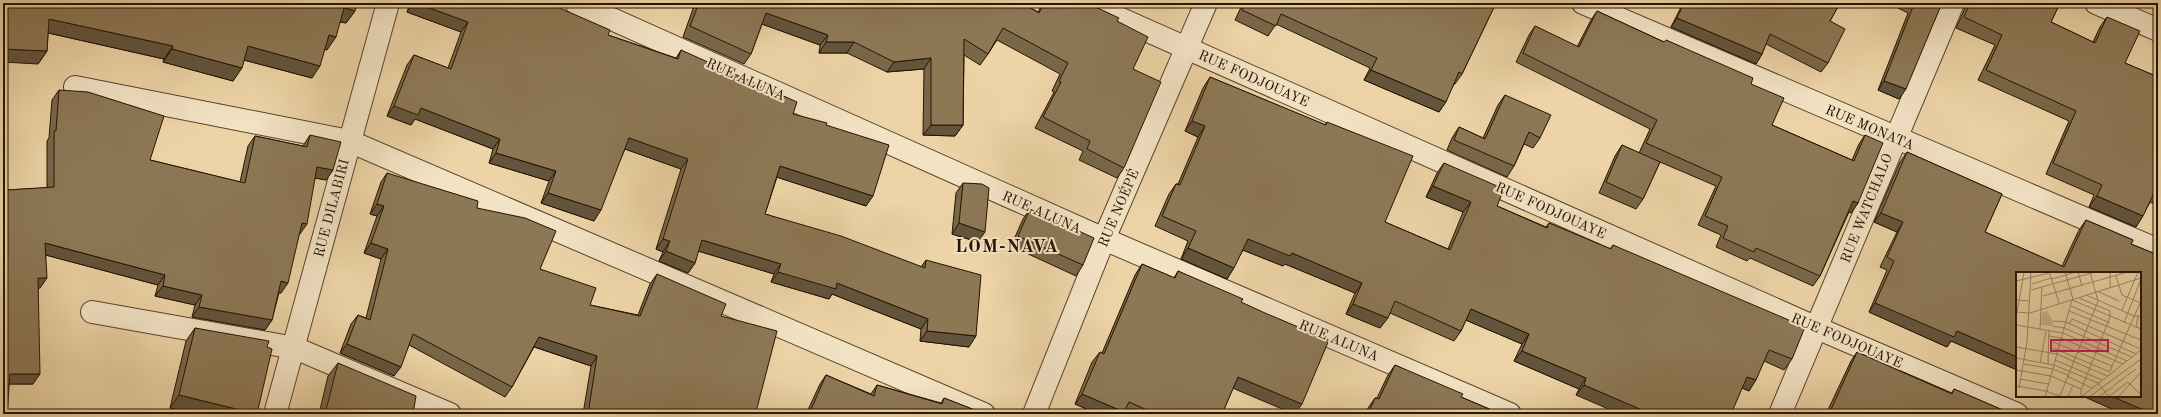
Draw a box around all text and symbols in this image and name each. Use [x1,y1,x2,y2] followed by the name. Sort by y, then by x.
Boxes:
[1196,48,1311,110] street label: RUE FODJOUAYE
[704,56,788,104] street label: RUE ALUNA
[1823,103,1916,153] street label: RUE MONATA
[1839,151,1895,265] street label: RUE WATCHALO
[312,158,352,259] street label: RUE DILABIRI
[1093,166,1142,250] street label: RUE NOÉPÉ
[1493,180,1608,242] street label: RUE FODJOUAYE
[1000,189,1084,237] street label: RUE ALUNA
[955,238,1059,256] district label: LOM-NAVA
[2016,272,2141,397] inset map
[1789,311,1904,371] street label: RUE FODJOUAYE
[1297,318,1381,364] street label: RUE ALUNA

